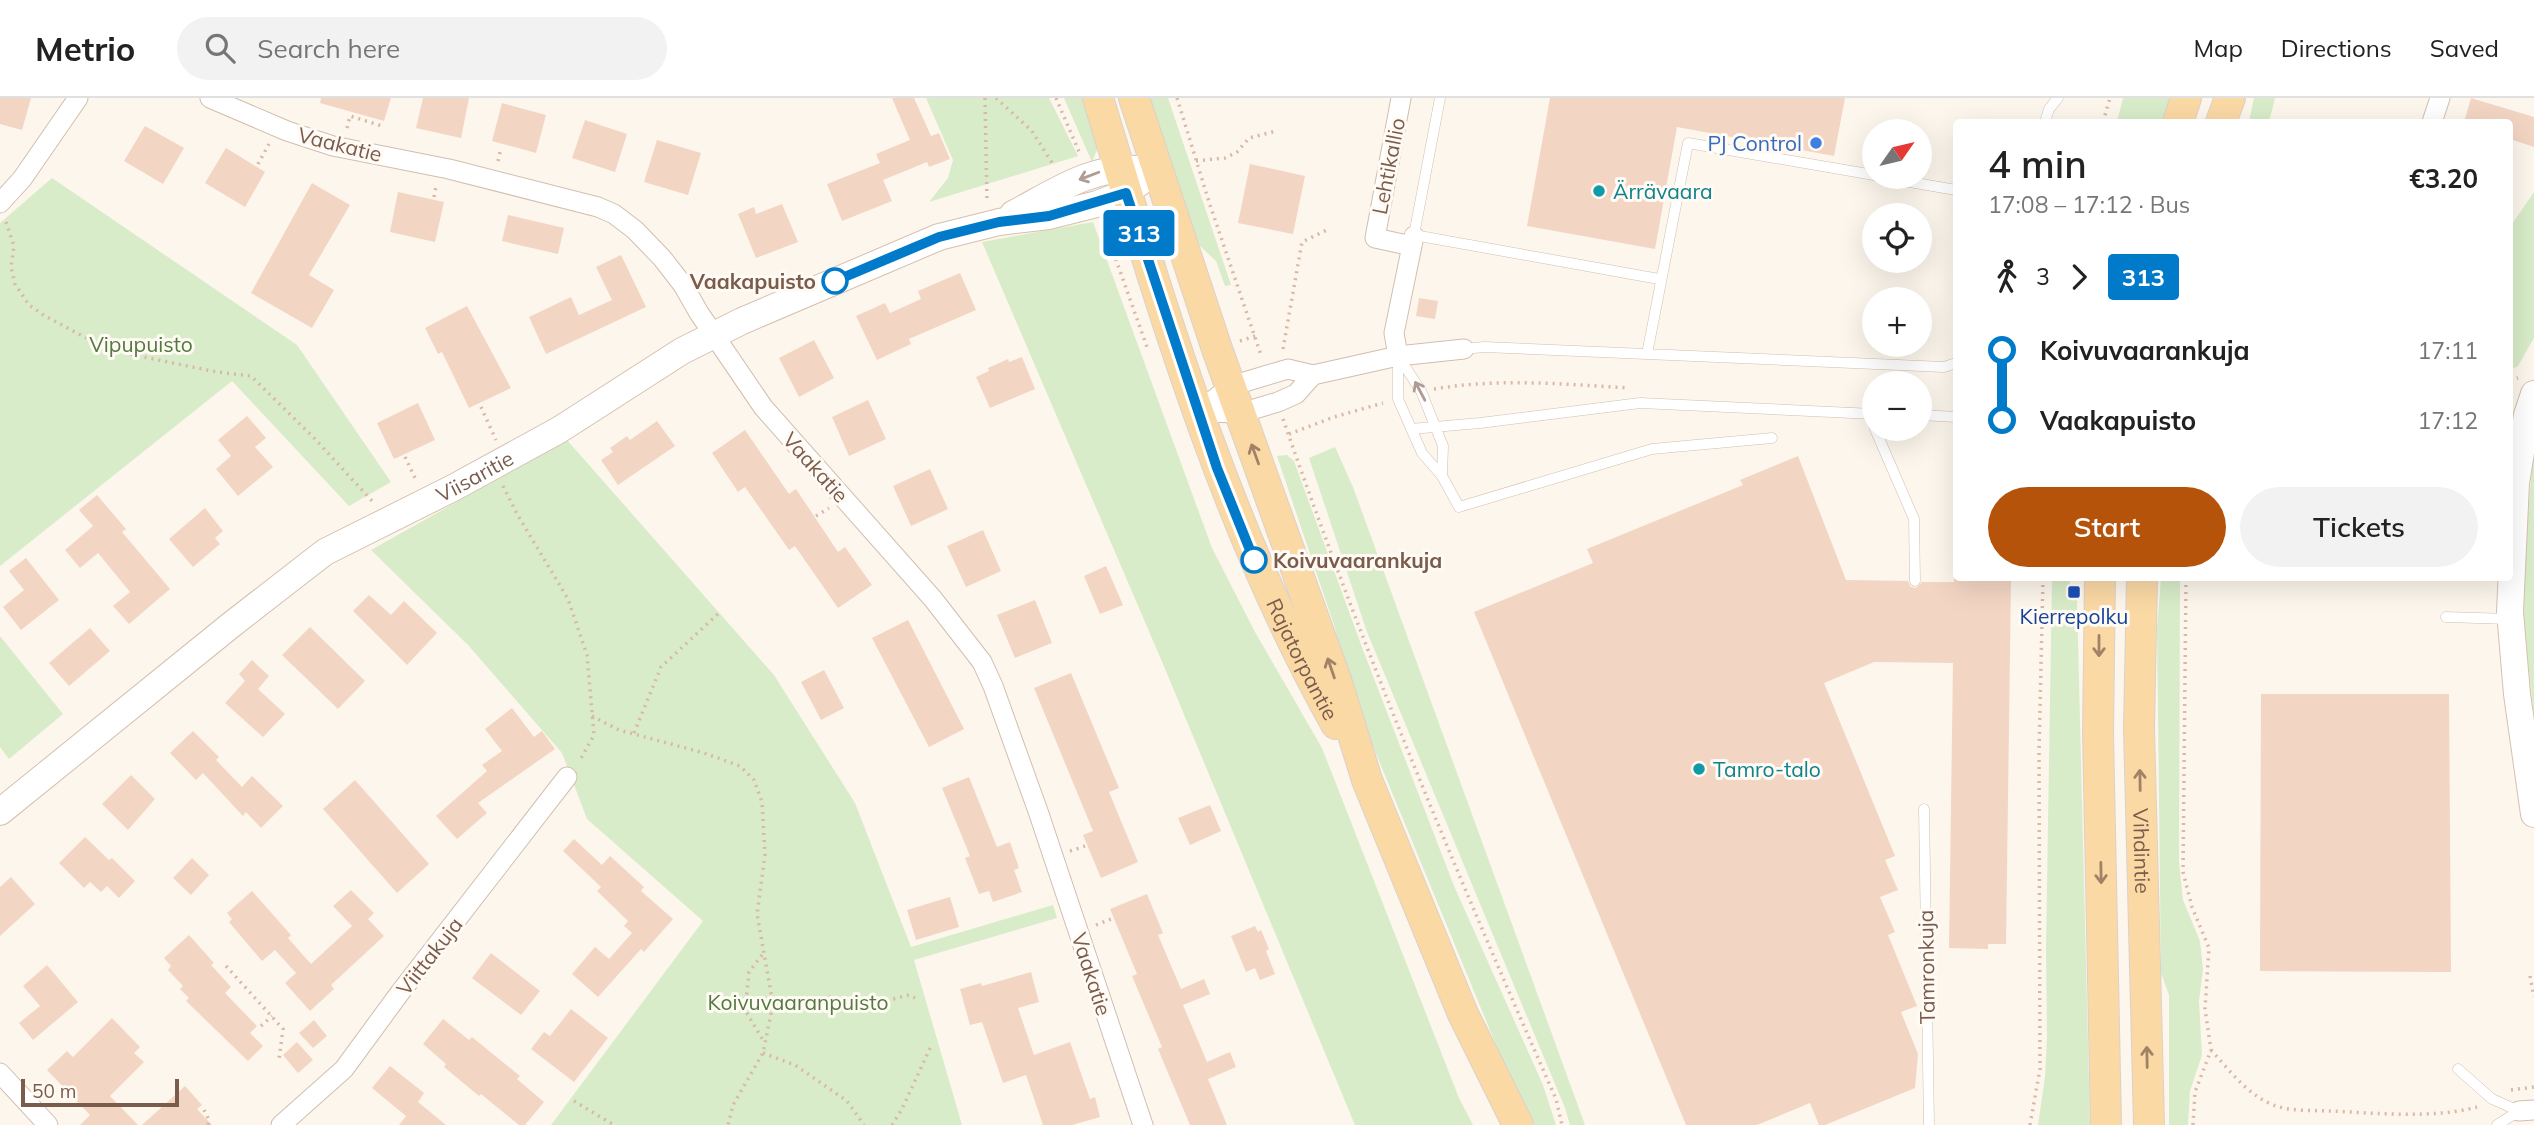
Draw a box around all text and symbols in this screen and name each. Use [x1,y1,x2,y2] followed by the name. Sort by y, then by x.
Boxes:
[177,17,667,80] search box
[35,28,135,69] text: Metrio
[201,29,239,67] icon: search
[257,32,400,65] text: Search here
[2193,33,2243,63] text: Map
[2281,33,2392,63] text: Directions
[2430,33,2499,63] text: Saved
[1366,116,1410,216] street label: Lehtikallio
[1862,119,1932,189] north arrow
[1862,119,1932,441] map controls
[295,121,385,167] street label: Vaakatie
[1707,130,1802,156] place label: PJ Control
[1808,135,1824,151] marker: PJ Control
[1988,140,2087,188] text: 4 min
[2409,162,2478,195] text: €3.20
[1079,171,1100,184] one-way arrow
[1613,178,1713,204] place label: Ärrävaara
[1591,183,1607,199] marker: Ärrävaara
[1988,190,2190,219] text: 17:08 – 17:12 · Bus
[1862,203,1932,273] button: locate
[1099,210,1179,256] line badge: 313
[1117,218,1161,248] text: 313
[1988,258,2026,296] icon: walk
[2060,258,2098,296] icon: forward
[2036,262,2050,291] text: 3
[2122,262,2165,292] text: 313
[689,268,816,294] place label: Vaakapuisto
[822,268,848,294] marker: Vaakapuisto
[1862,287,1932,357] button: +
[89,331,193,357] park label: Vipupuisto
[2040,334,2250,367] text: Koivuvaarankuja
[2418,336,2478,365] text: 17:11
[1862,371,1932,441] button: −
[1412,381,1426,402] one-way arrow
[2040,404,2196,437] text: Vaakapuisto
[2418,406,2478,435] text: 17:12
[778,426,854,508] street label: Vaakatie
[1248,443,1261,465] one-way arrow
[432,445,518,507] street label: Viisaritie
[1988,487,2226,567] button: Start
[2240,487,2478,567] button: Tickets
[1241,547,1267,573] marker: Koivuvaarankuja
[1273,547,1442,573] place label: Koivuvaarankuja
[2066,584,2082,600] marker: Kierrepolku
[1261,594,1344,724] street label: Rajatorpantie
[2020,603,2128,629] place label: Kierrepolku
[2092,634,2106,657] one-way arrow
[1324,658,1336,680] one-way arrow
[1713,756,1821,782] place label: Tamro-talo
[1691,761,1707,777] marker: Tamro-talo
[2134,769,2147,792] one-way arrow
[2128,808,2156,894] street label: Vihdintie
[2094,861,2108,884] one-way arrow
[1912,910,1940,1024] street label: Tamronkuja
[390,912,468,1000] street label: Viittakuja
[1066,929,1118,1019] street label: Vaakatie
[707,989,889,1015] park label: Koivuvaaranpuisto
[2140,1046,2154,1069] one-way arrow
[21,1076,178,1108] scale bar
[32,1079,76,1103] text: 50 m

